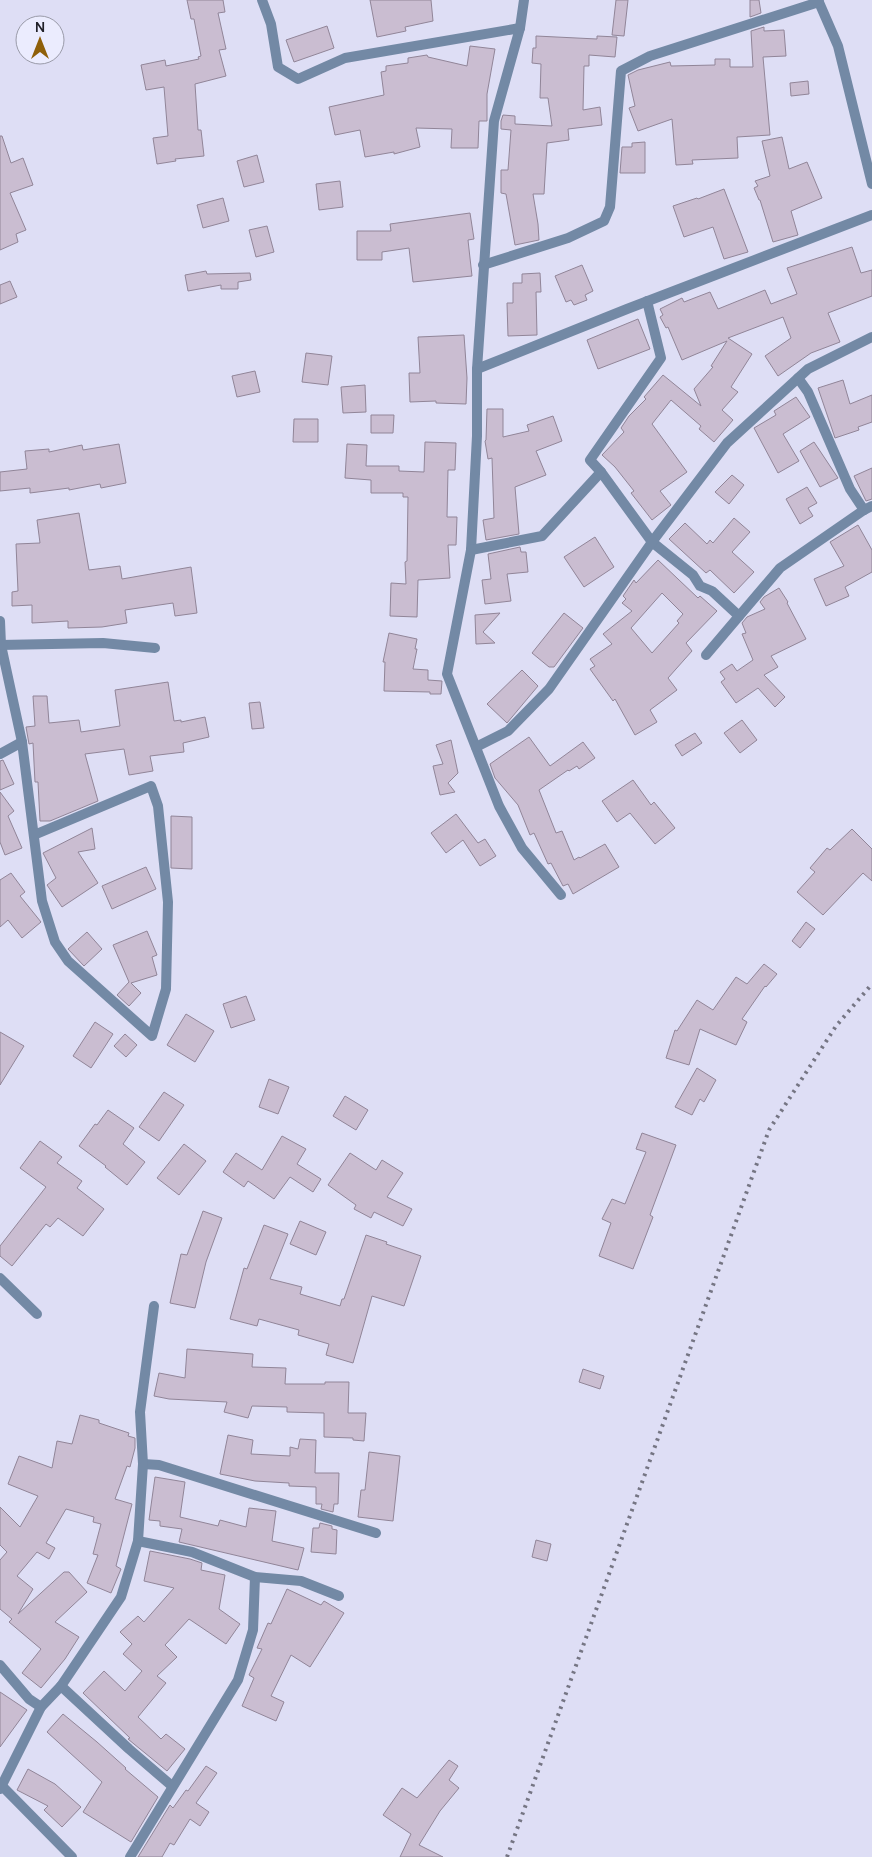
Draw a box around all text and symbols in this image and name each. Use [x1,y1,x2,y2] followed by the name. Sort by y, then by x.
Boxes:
[15,15,65,65] north arrow
[35,17,45,36] text: N

